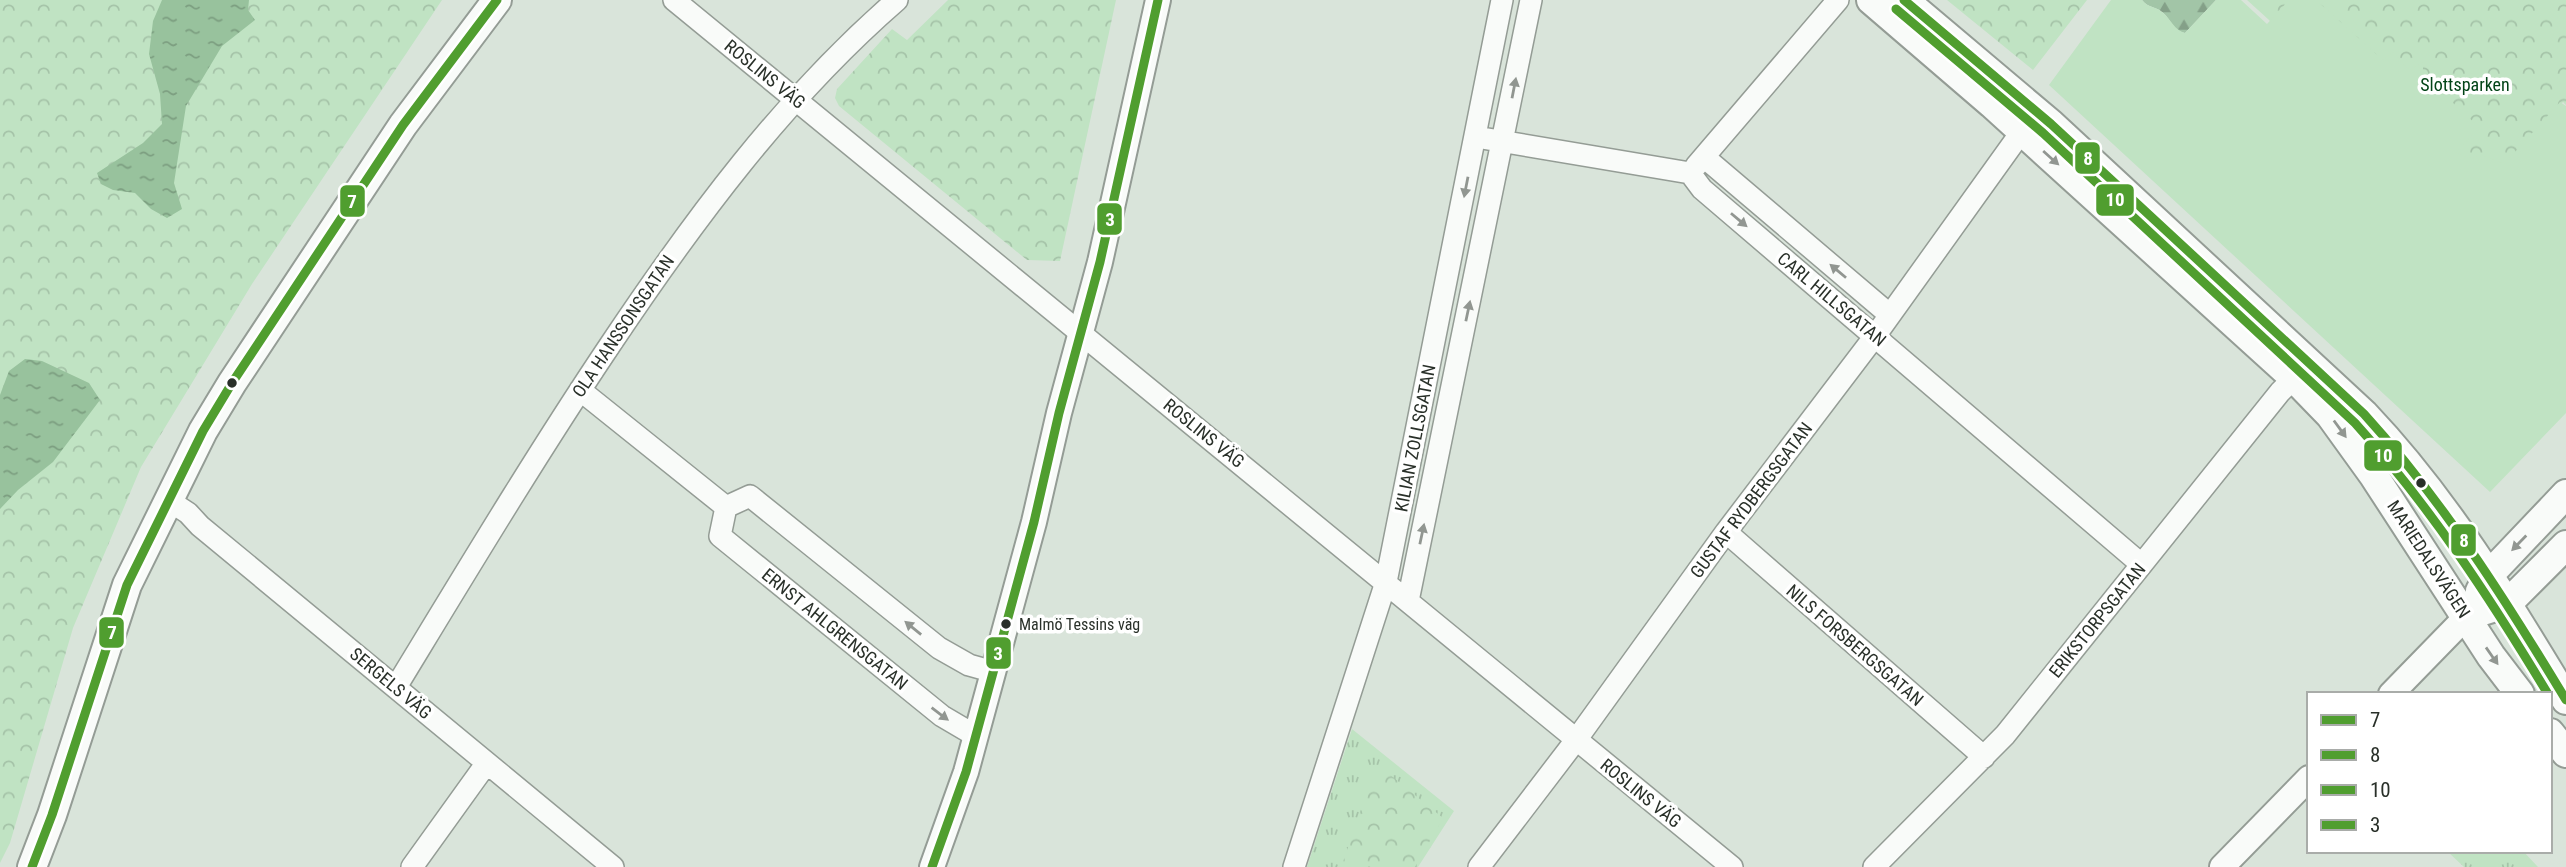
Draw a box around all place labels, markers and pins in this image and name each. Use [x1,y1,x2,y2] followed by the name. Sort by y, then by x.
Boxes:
[225,376,239,390] unlabelled marker
[2414,476,2428,490] unlabelled marker
[1019,615,1140,634] place label: Malmö Tessins väg
[999,617,1013,631] marker: Malmö Tessins väg

